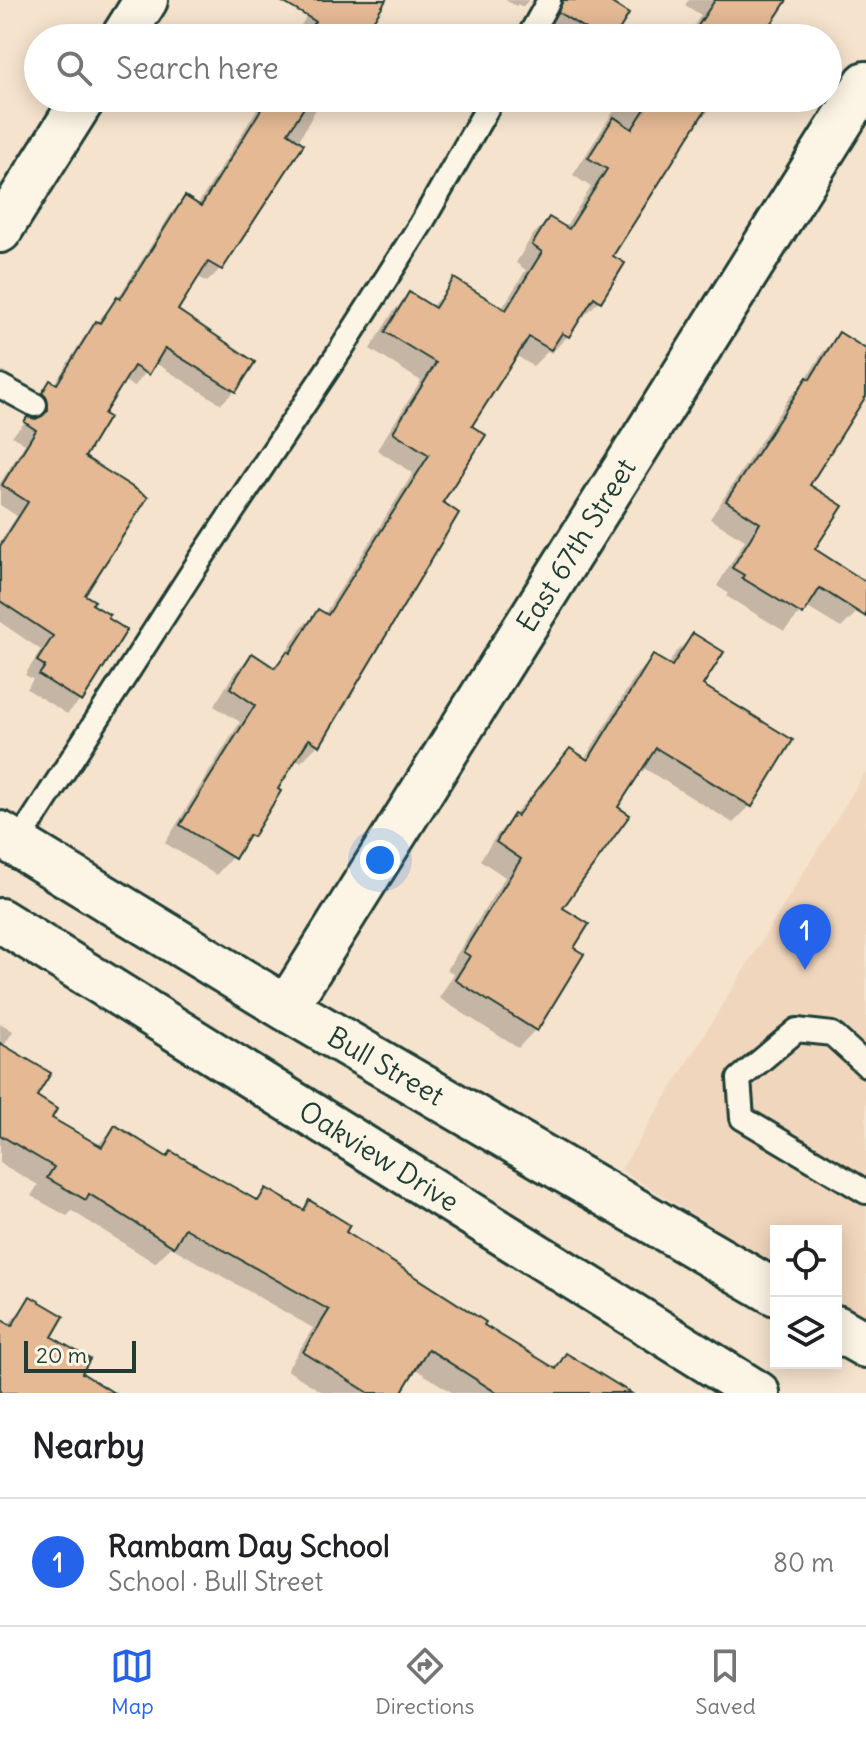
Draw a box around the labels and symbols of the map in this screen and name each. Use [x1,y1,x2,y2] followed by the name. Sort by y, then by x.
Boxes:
[508,452,644,638] street label: East 67th Street
[360,840,400,880] your location
[779,904,831,970] pin: 1
[321,1018,451,1114] street label: Bull Street
[292,1093,466,1219] street label: Oakview Drive
[24,1337,136,1373] scale bar

